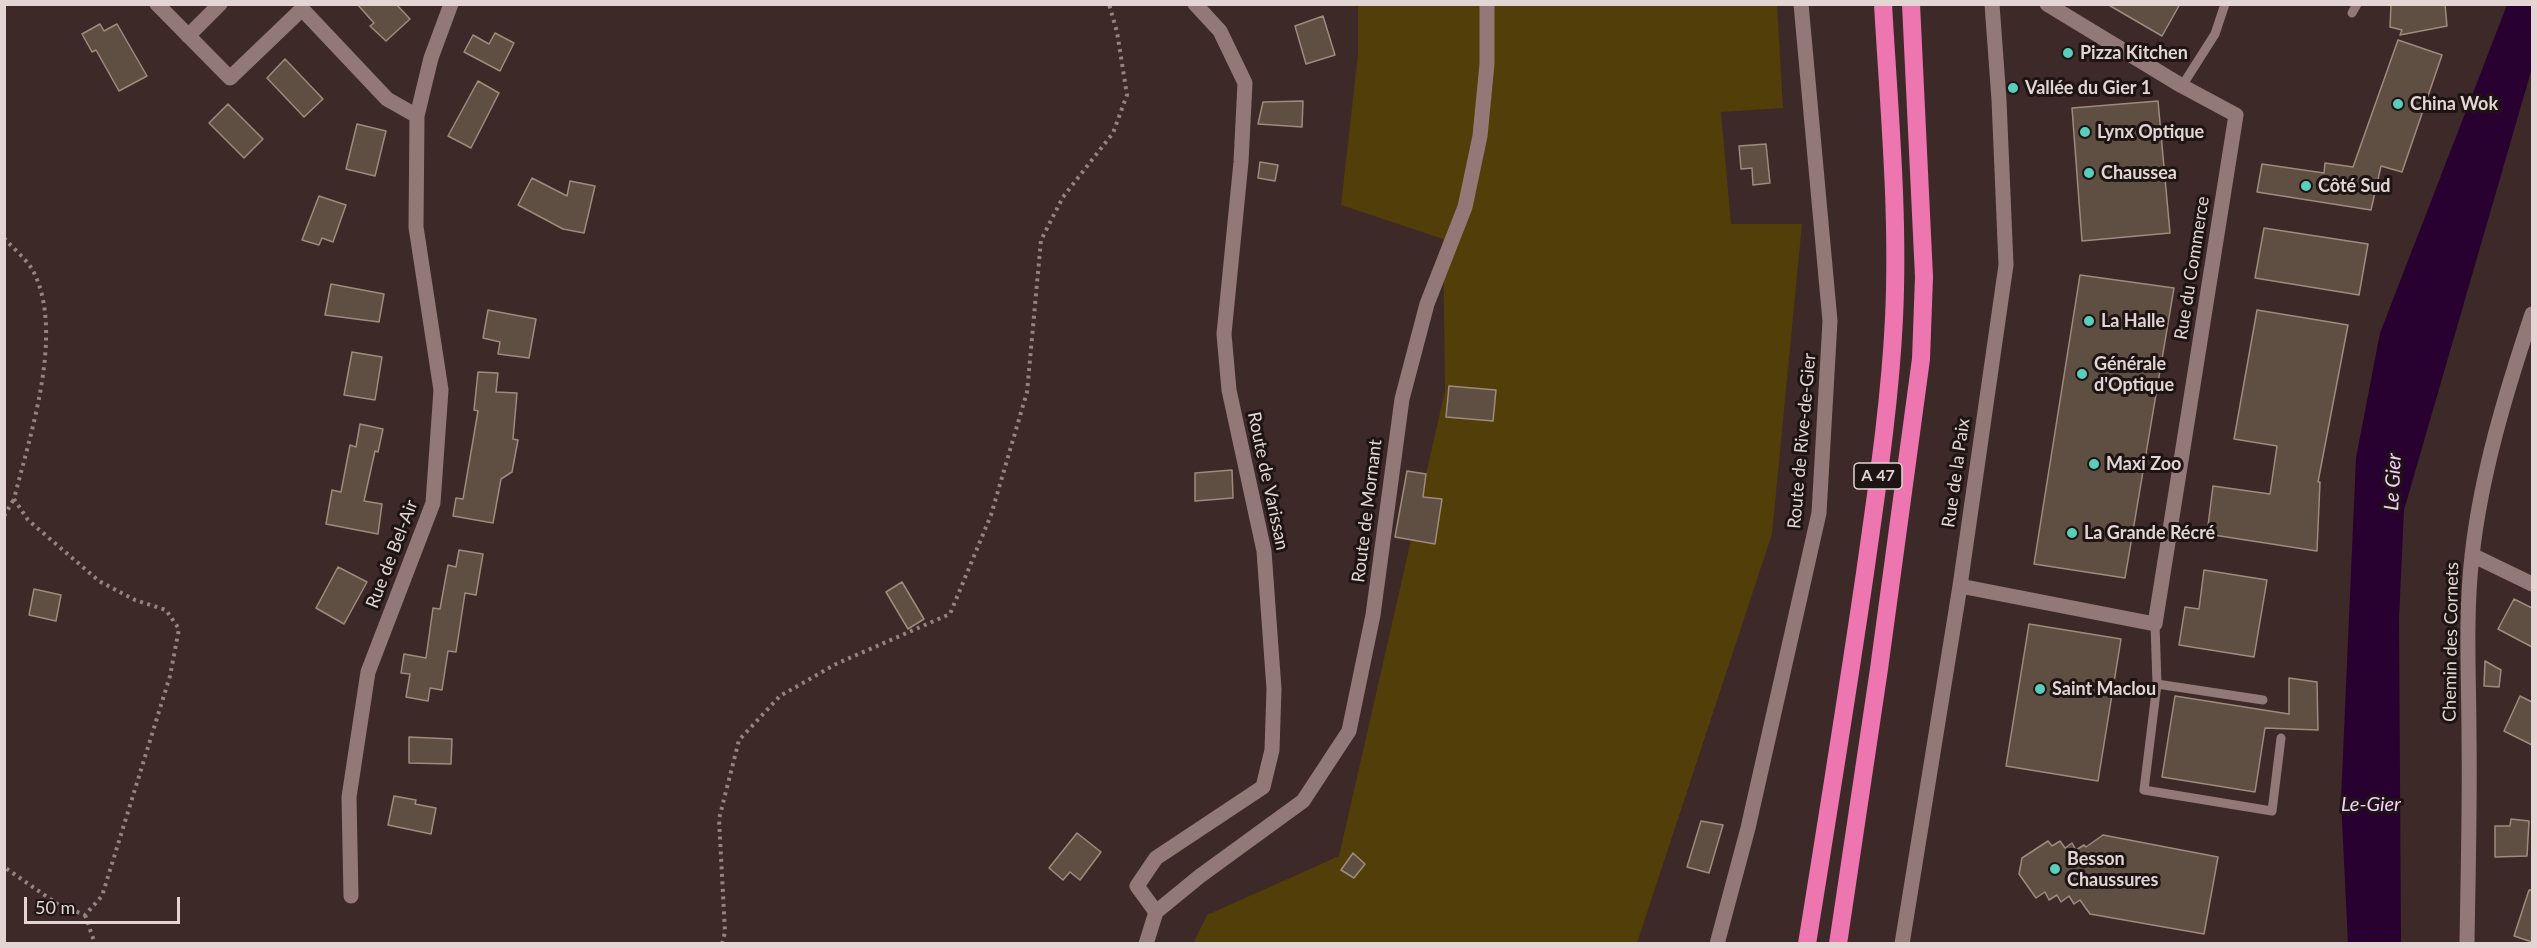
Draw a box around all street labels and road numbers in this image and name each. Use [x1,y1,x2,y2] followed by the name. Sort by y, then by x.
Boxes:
[2170,195,2214,341] street label: Rue du Commerce
[1784,352,1820,530] street label: Route de Rive-de-Gier
[1243,410,1293,552] street label: Route de Varissan
[1938,417,1974,529] street label: Rue de la Paix
[1347,438,1387,584] street label: Route de Mornant
[1854,463,1902,489] road number: A 47
[361,497,423,611] street label: Rue de Bel-Air
[2439,562,2463,722] street label: Chemin des Cornets

